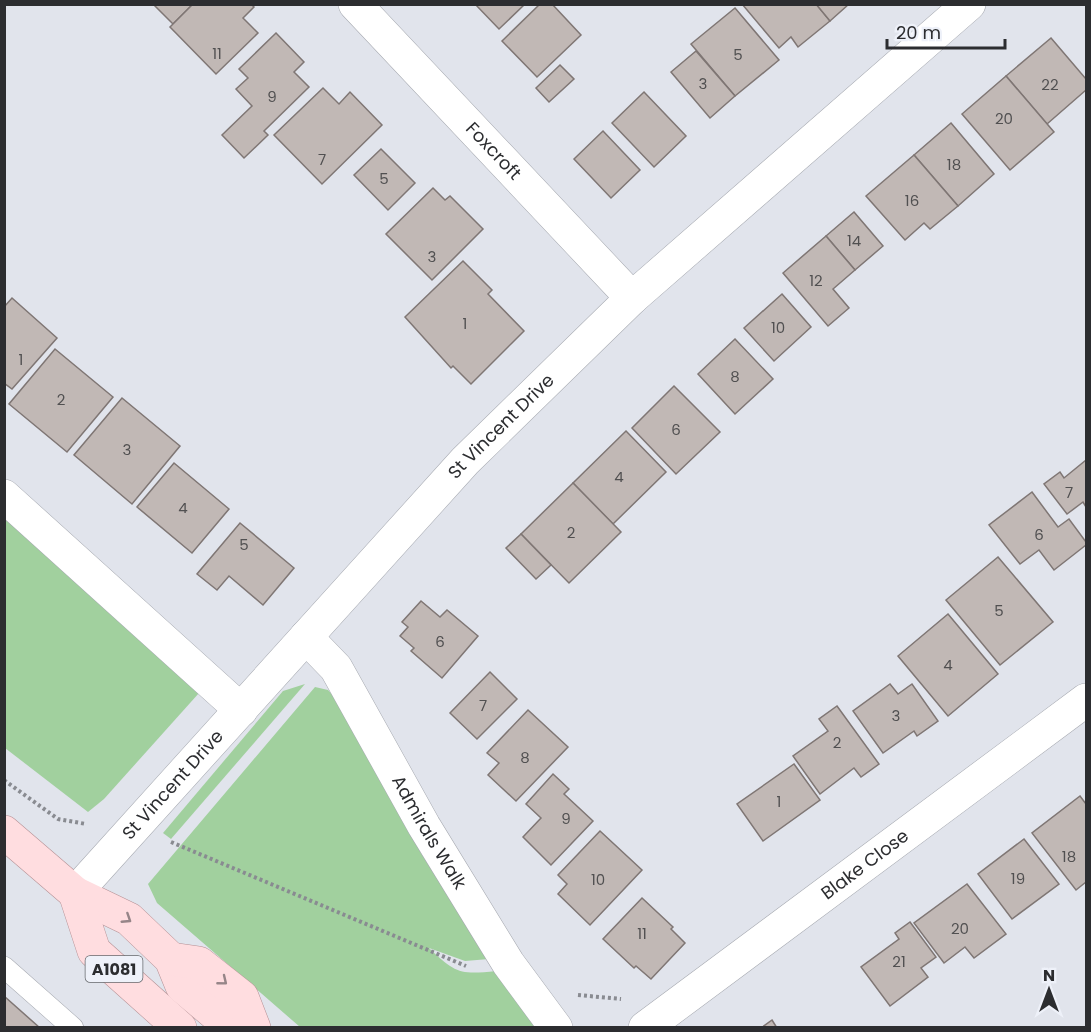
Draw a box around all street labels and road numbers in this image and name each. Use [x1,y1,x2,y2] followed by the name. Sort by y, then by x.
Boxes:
[460,116,527,185] street label: Foxcroft
[442,368,559,484] street label: St Vincent Drive
[116,724,229,845] street label: St Vincent Drive
[386,771,473,894] street label: Admirals Walk
[816,823,913,905] street label: Blake Close
[86,956,142,982] road number: A1081

